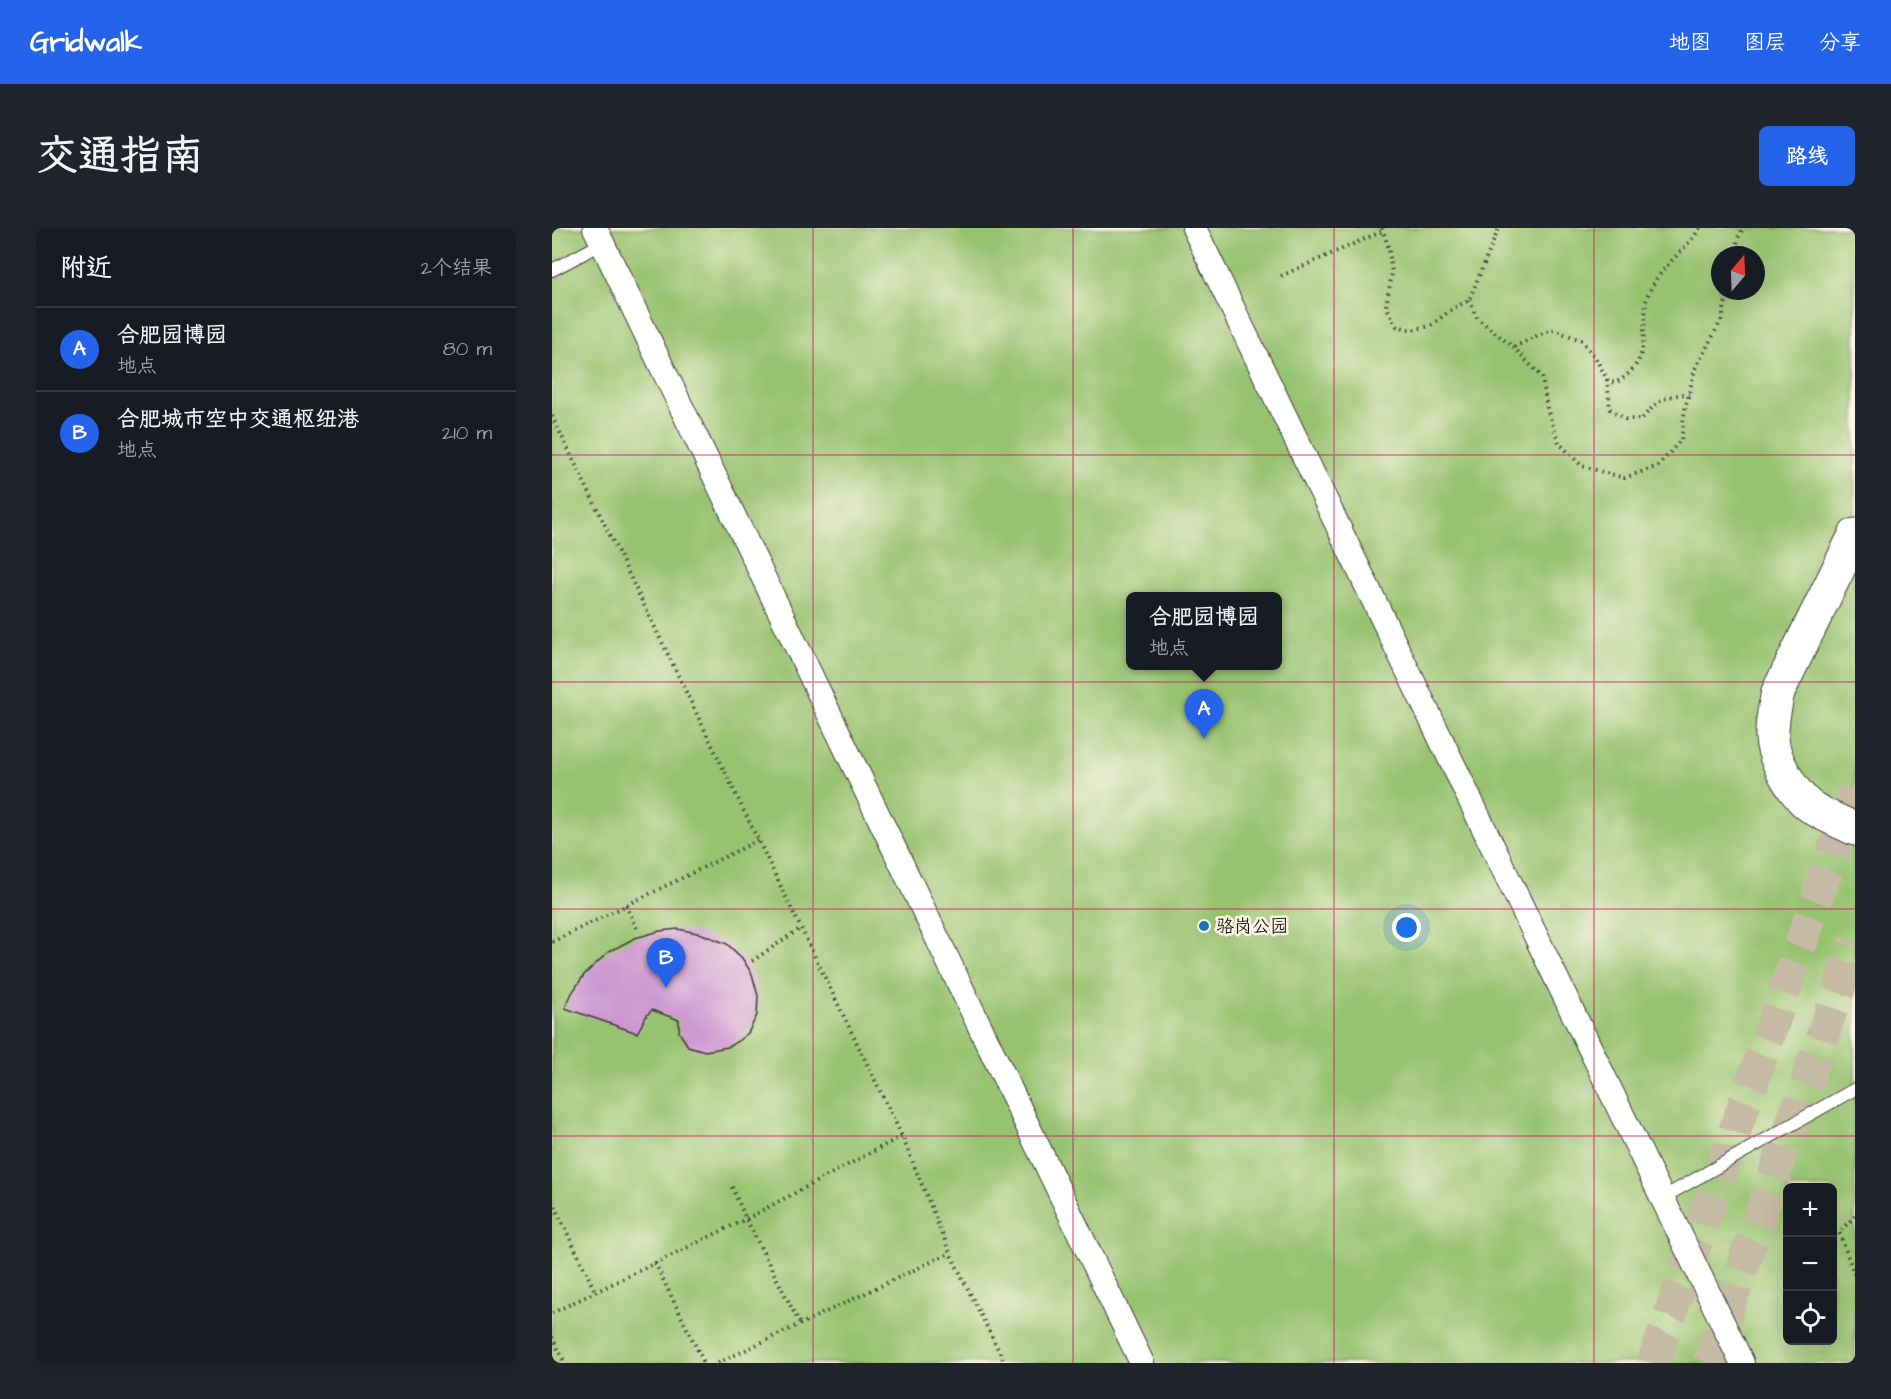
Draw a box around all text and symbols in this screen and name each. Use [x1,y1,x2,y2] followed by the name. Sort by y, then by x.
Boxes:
[30,23,142,62] text: Gridwalk
[1669,28,1711,57] text: 地图
[1744,28,1786,57] text: 图层
[1819,28,1861,57] text: 分享
[1759,126,1855,186] button: 路线
[36,128,204,186] text: 交通指南
[1711,246,1765,300] north arrow
[60,250,112,286] text: 附近
[421,254,492,282] text: 2个结果
[117,320,227,351] text: 合肥园博园
[73,335,86,363] text: A
[443,335,492,363] text: 80 m
[117,352,157,380] text: 地点
[117,404,359,435] text: 合肥城市空中交通枢纽港
[72,419,87,447] text: B
[442,419,492,447] text: 210 m
[117,436,157,464] text: 地点
[1126,592,1282,670] popup
[1149,602,1259,633] text: 合肥园博园
[1149,634,1189,662] text: 地点
[1184,690,1224,739] pin: A
[1392,913,1421,942] your location
[1216,914,1288,939] place label: 骆岗公园
[1197,919,1211,933] marker: 骆岗公园
[646,938,686,988] pin: B
[1783,1183,1837,1345] map controls
[1783,1183,1837,1237] button: +
[1783,1237,1837,1291] button: −
[1783,1291,1837,1345] button: locate

